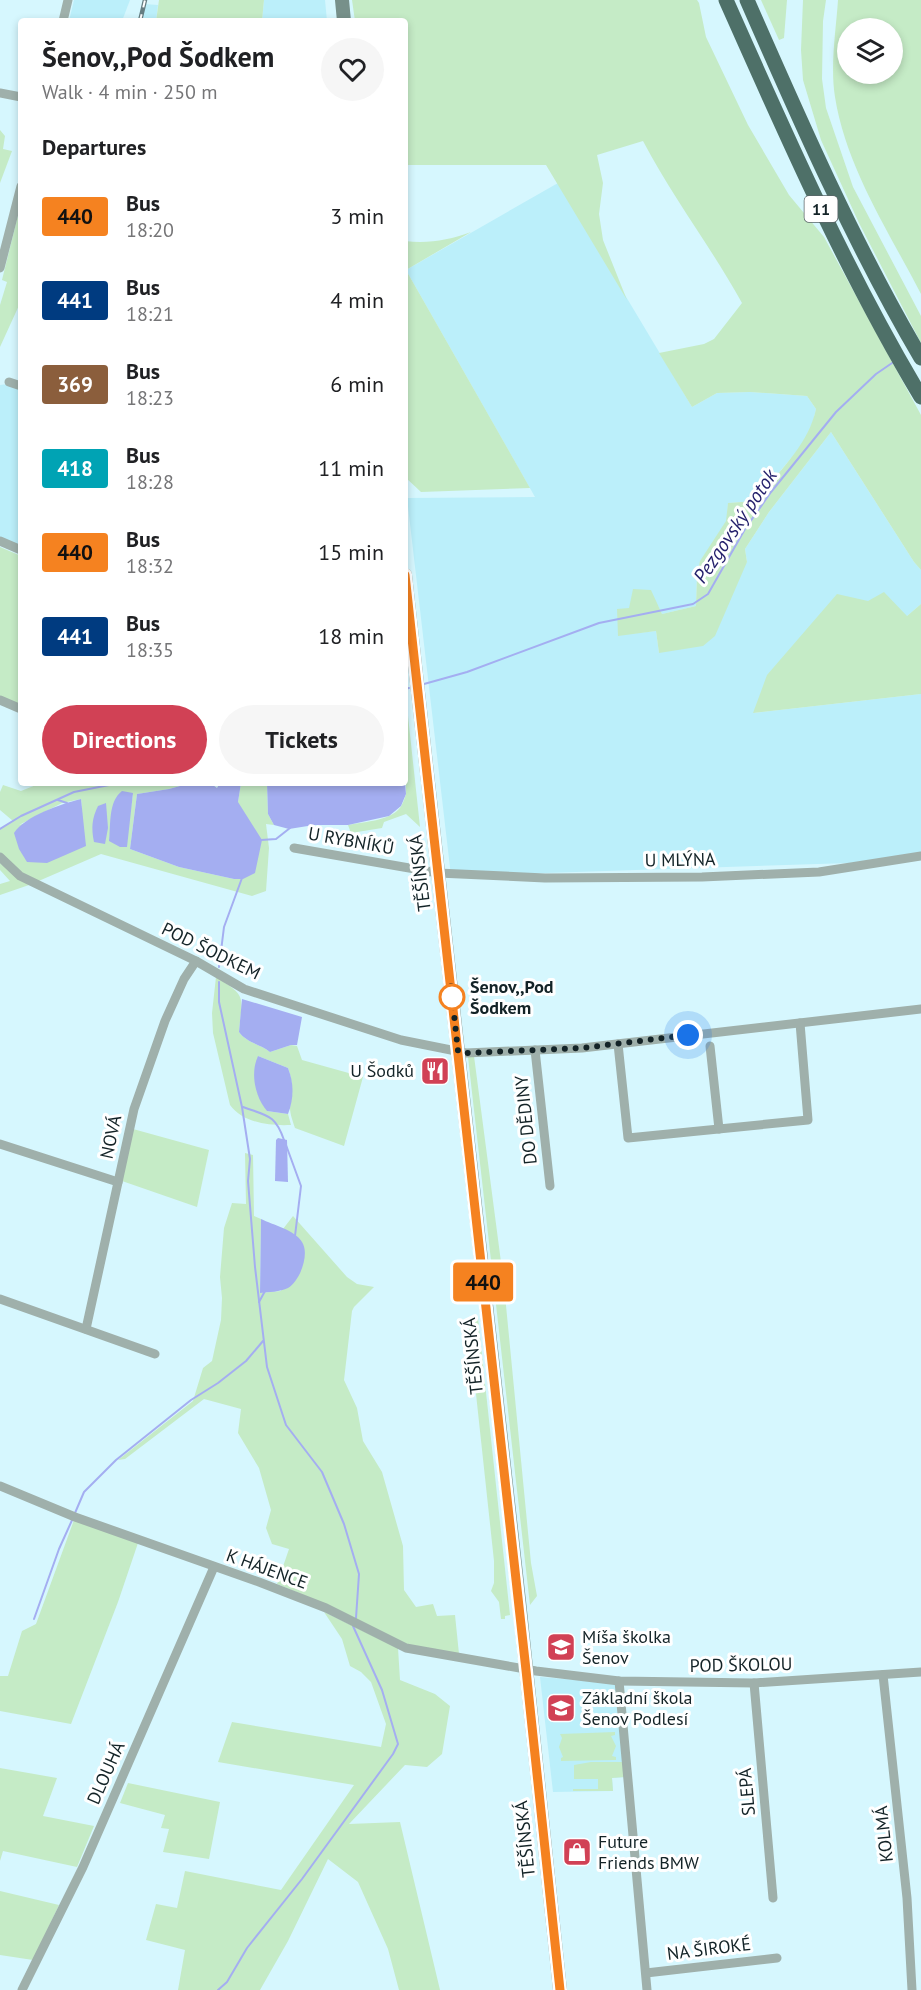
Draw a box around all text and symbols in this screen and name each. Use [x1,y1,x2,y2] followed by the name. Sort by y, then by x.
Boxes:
[837,18,903,84] map controls
[837,18,903,84] button: layers
[42,38,274,75] text: Šenov,,Pod Šodkem
[321,38,384,101] button: heart
[42,79,218,105] text: Walk · 4 min · 250 m
[42,133,146,161] text: Departures
[126,189,160,217] text: Bus
[804,196,838,222] road number: 11
[330,202,384,230] text: 3 min
[57,203,93,230] text: 440
[126,217,174,243] text: 18:20
[126,273,160,301] text: Bus
[330,286,384,314] text: 4 min
[57,287,93,314] text: 441
[126,301,174,327] text: 18:21
[126,357,160,385] text: Bus
[330,370,384,398] text: 6 min
[57,371,93,398] text: 369
[126,385,174,411] text: 18:23
[126,441,160,469] text: Bus
[318,454,384,482] text: 11 min
[57,455,93,482] text: 418
[687,463,783,588] water label: Pezgovský potok
[126,469,174,495] text: 18:28
[126,525,160,553] text: Bus
[318,538,384,566] text: 15 min
[57,539,93,566] text: 440
[126,553,174,579] text: 18:32
[126,609,160,637] text: Bus
[318,622,384,650] text: 18 min
[57,623,93,650] text: 441
[126,637,174,663] text: 18:35
[42,705,207,774] button: Directions
[219,705,384,774] button: Tickets
[306,822,396,859] street label: U RYBNÍKŮ
[403,833,436,913] street label: TĚŠÍNSKÁ
[644,847,716,872] street label: U MLÝNA
[158,917,264,984] street label: POD ŠODKEM
[470,975,554,1019] place label: Šenov,,Pod Šodkem
[439,984,465,1010] marker: Šenov,,Pod Šodkem
[673,1020,703,1050] your location
[419,1055,451,1087] restaurant icon: U Šodků
[350,1059,414,1082] place label: U Šodků
[509,1074,542,1166] street label: DO DĚDINY
[95,1113,126,1161] street label: NOVÁ
[448,1262,518,1302] line badge: 440
[465,1269,501,1296] text: 440
[457,1316,488,1396] street label: TĚŠÍNSKÁ
[223,1543,311,1594] street label: K HÁJENCE
[582,1625,671,1669] place label: Míša školka Šenov
[545,1631,577,1663] school or university icon: Míša školka Šenov
[689,1652,793,1677] street label: POD ŠKOLOU
[582,1686,693,1730] place label: Základní škola Šenov Podlesí
[545,1692,577,1724] school or university icon: Základní škola Šenov Podlesí
[81,1737,130,1808] street label: DLOUHÁ
[733,1767,760,1817] street label: SLEPÁ
[509,1799,540,1879] street label: TĚŠÍNSKÁ
[869,1804,898,1863] street label: KOLMÁ
[598,1830,699,1874] place label: Future Friends BMW
[561,1836,593,1868] shop icon: Future Friends BMW
[666,1932,752,1965] street label: NA ŠIROKÉ

